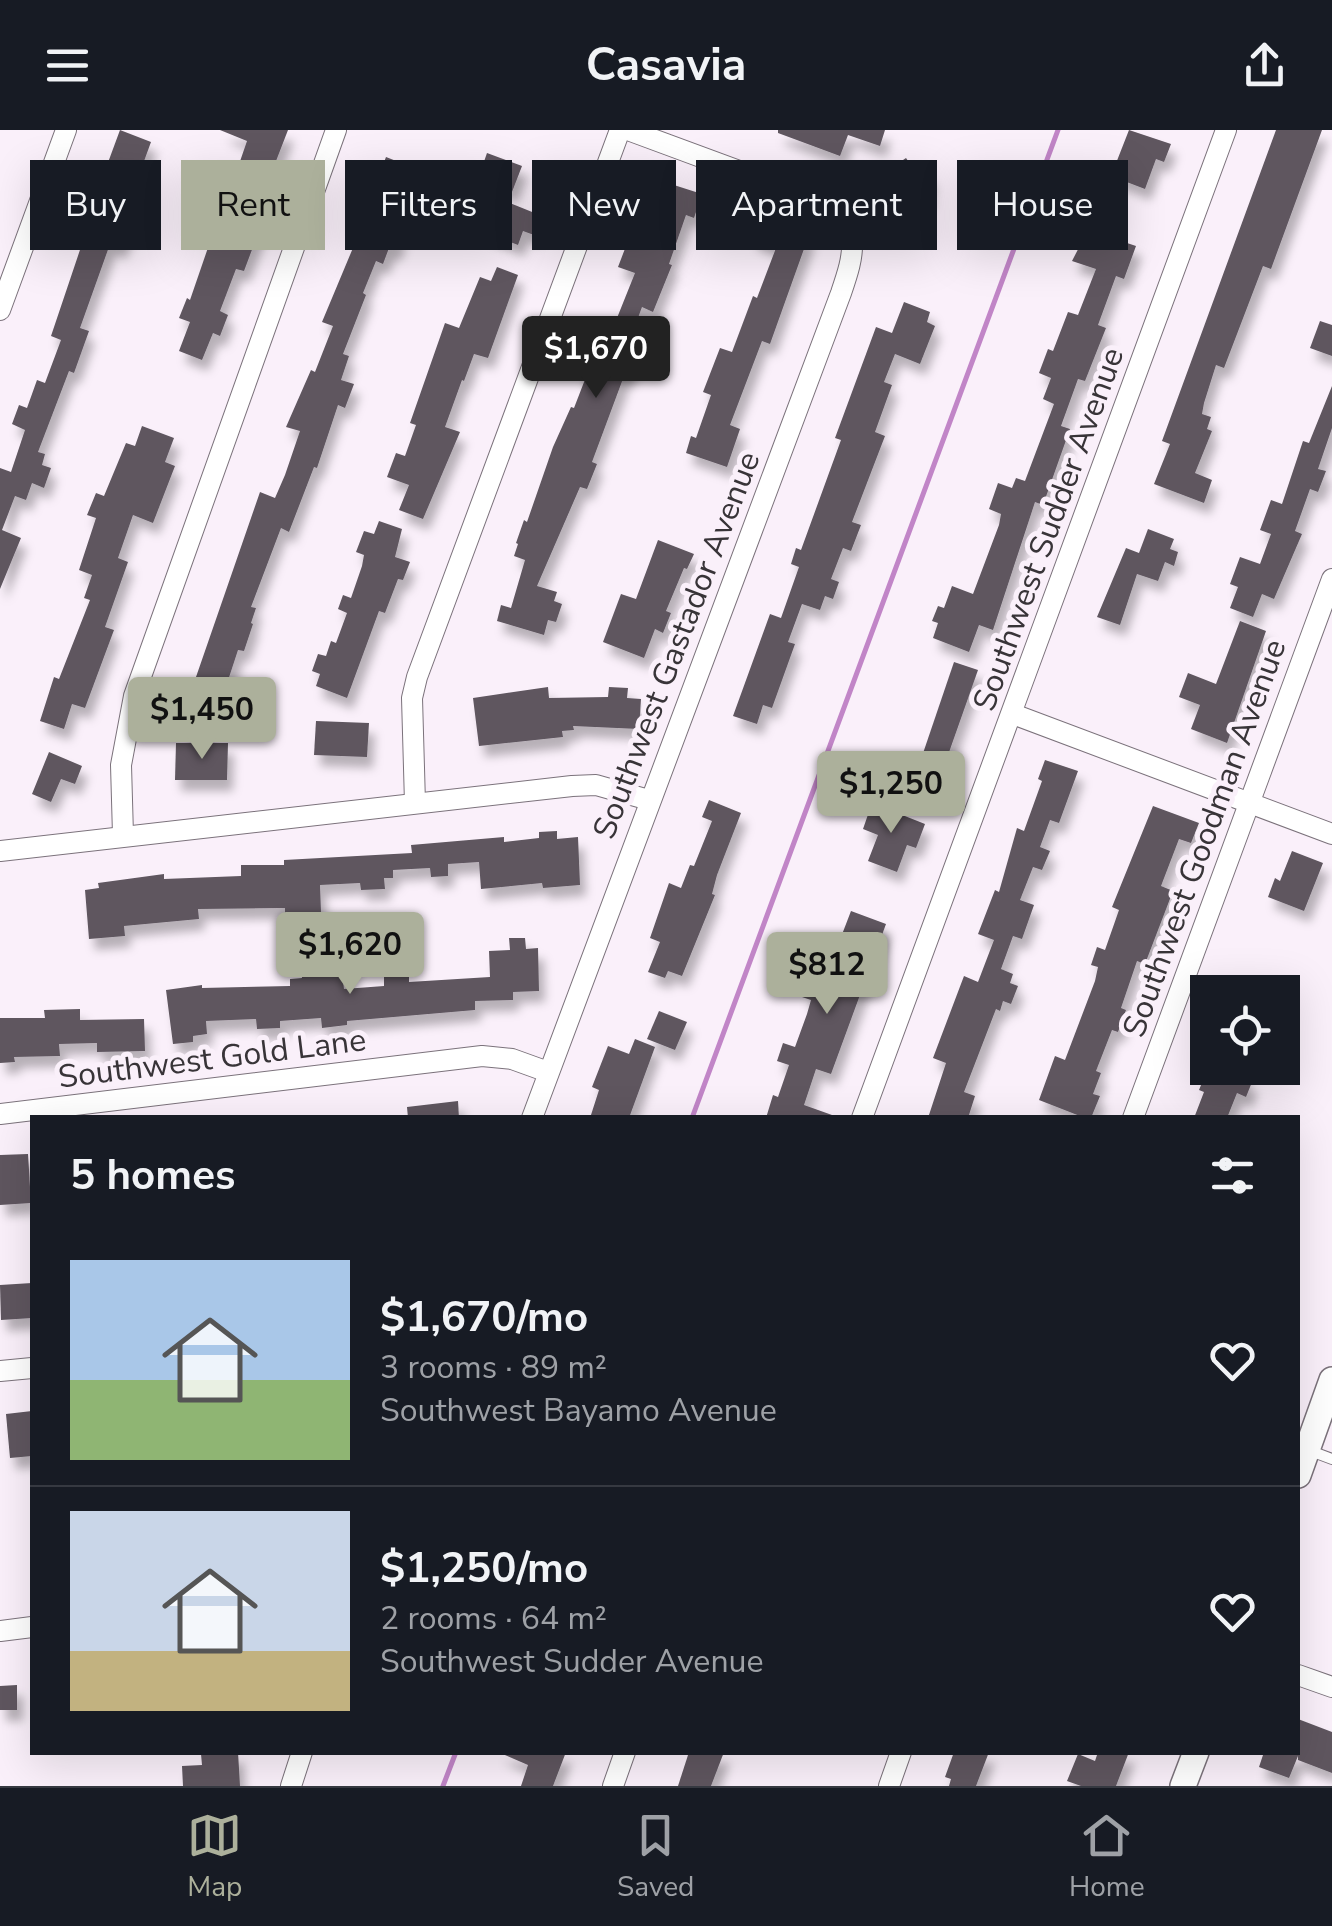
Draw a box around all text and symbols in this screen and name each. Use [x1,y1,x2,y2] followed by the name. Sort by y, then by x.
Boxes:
[586,35,746,96] text: Casavia
[40,38,95,93] icon: menu
[1237,38,1292,93] icon: share
[30,160,161,250] chip: Buy
[181,160,325,250] chip: Rent
[345,160,512,250] chip: Filters
[532,160,676,250] chip: New
[696,160,937,250] chip: Apartment
[957,160,1128,250] chip: House
[515,316,677,401] pin: $1,670
[544,327,648,370] text: $1,670
[963,342,1134,717] street label: Southwest Sudder Avenue
[583,445,770,845] street label: Southwest Gastador Avenue
[1112,633,1297,1043] street label: Southwest Goodman Avenue
[121,677,283,762] pin: $1,450
[150,688,254,731] text: $1,450
[810,751,972,836] pin: $1,250
[839,762,943,805] text: $1,250
[269,912,431,997] pin: $1,620
[298,923,402,966] text: $1,620
[768,932,886,1017] pin: $812
[789,943,865,986] text: $812
[1190,975,1300,1085] map controls
[1190,975,1300,1085] button: locate
[56,1018,368,1099] street label: Southwest Gold Lane
[70,1147,235,1204] text: 5 homes
[1205,1148,1260,1203] icon: filters
[380,1289,588,1346] text: $1,670/mo
[150,1300,270,1420] icon: home
[1205,1333,1260,1388] icon: heart
[380,1346,607,1389] text: 3 rooms · 89 m²
[380,1389,777,1432] text: Southwest Bayamo Avenue
[380,1540,588,1597] text: $1,250/mo
[150,1551,270,1671] icon: home
[1205,1584,1260,1639] icon: heart
[380,1597,607,1640] text: 2 rooms · 64 m²
[380,1640,764,1683] text: Southwest Sudder Avenue
[187,1808,242,1906] tab: Map
[617,1808,694,1906] tab: Saved
[1069,1808,1145,1906] tab: Home

